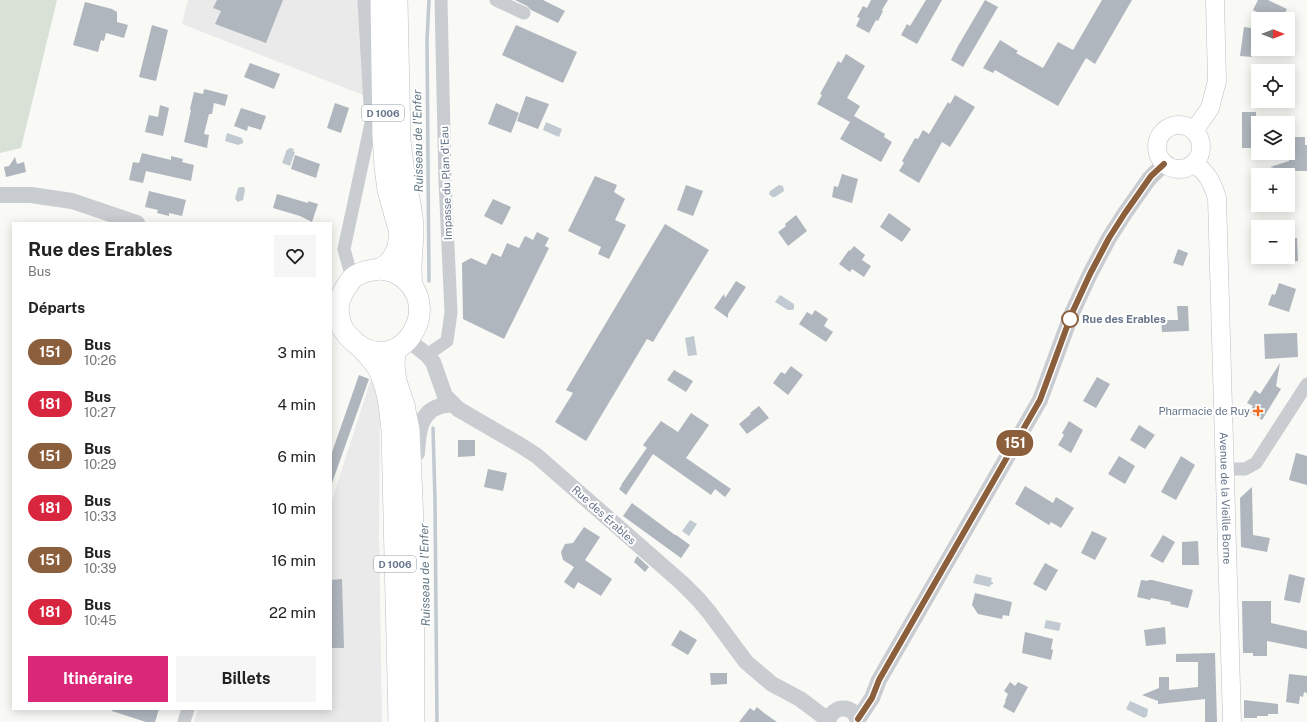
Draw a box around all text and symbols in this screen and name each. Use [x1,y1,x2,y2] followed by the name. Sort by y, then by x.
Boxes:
[1251,12,1295,56] north arrow
[1251,12,1295,264] map controls
[1251,64,1295,108] button: locate
[410,89,426,193] water label: Ruisseau de l'Enfer
[362,105,404,121] road number: D 1006
[1251,116,1295,160] button: layers
[438,126,454,240] street label: Impasse du Plan d'Eau
[1251,168,1295,212] button: +
[1251,220,1295,264] button: −
[274,235,316,277] button: heart
[28,238,173,260] text: Rue des Erables
[28,264,51,279] text: Bus
[28,299,85,316] text: Départs
[1061,310,1079,328] marker: Rue des Erables
[1082,313,1166,325] place label: Rue des Erables
[84,336,111,353] text: Bus
[39,344,61,360] text: 151
[277,344,316,361] text: 3 min
[84,353,116,368] text: 10:26
[84,388,111,405] text: Bus
[39,396,61,412] text: 181
[277,396,316,413] text: 4 min
[84,405,116,420] text: 10:27
[1158,405,1250,417] place label: Pharmacie de Ruy
[1253,406,1263,416] marker: Pharmacie de Ruy
[992,430,1038,456] line badge: 151
[1218,432,1233,564] street label: Avenue de la Vieille Borne
[1004,435,1026,451] text: 151
[84,440,111,457] text: Bus
[39,448,61,464] text: 151
[278,448,316,465] text: 6 min
[84,457,116,472] text: 10:29
[570,482,639,547] street label: Rue des Érables
[84,492,111,509] text: Bus
[39,500,61,516] text: 181
[272,500,316,517] text: 10 min
[84,509,116,524] text: 10:33
[417,523,433,627] water label: Ruisseau de l'Enfer
[84,544,111,561] text: Bus
[39,552,61,568] text: 151
[271,552,316,569] text: 16 min
[374,556,416,572] road number: D 1006
[84,561,116,576] text: 10:39
[84,596,111,613] text: Bus
[39,604,61,620] text: 181
[269,604,316,621] text: 22 min
[84,613,116,628] text: 10:45
[28,656,168,702] button: Itinéraire
[176,656,316,702] button: Billets

